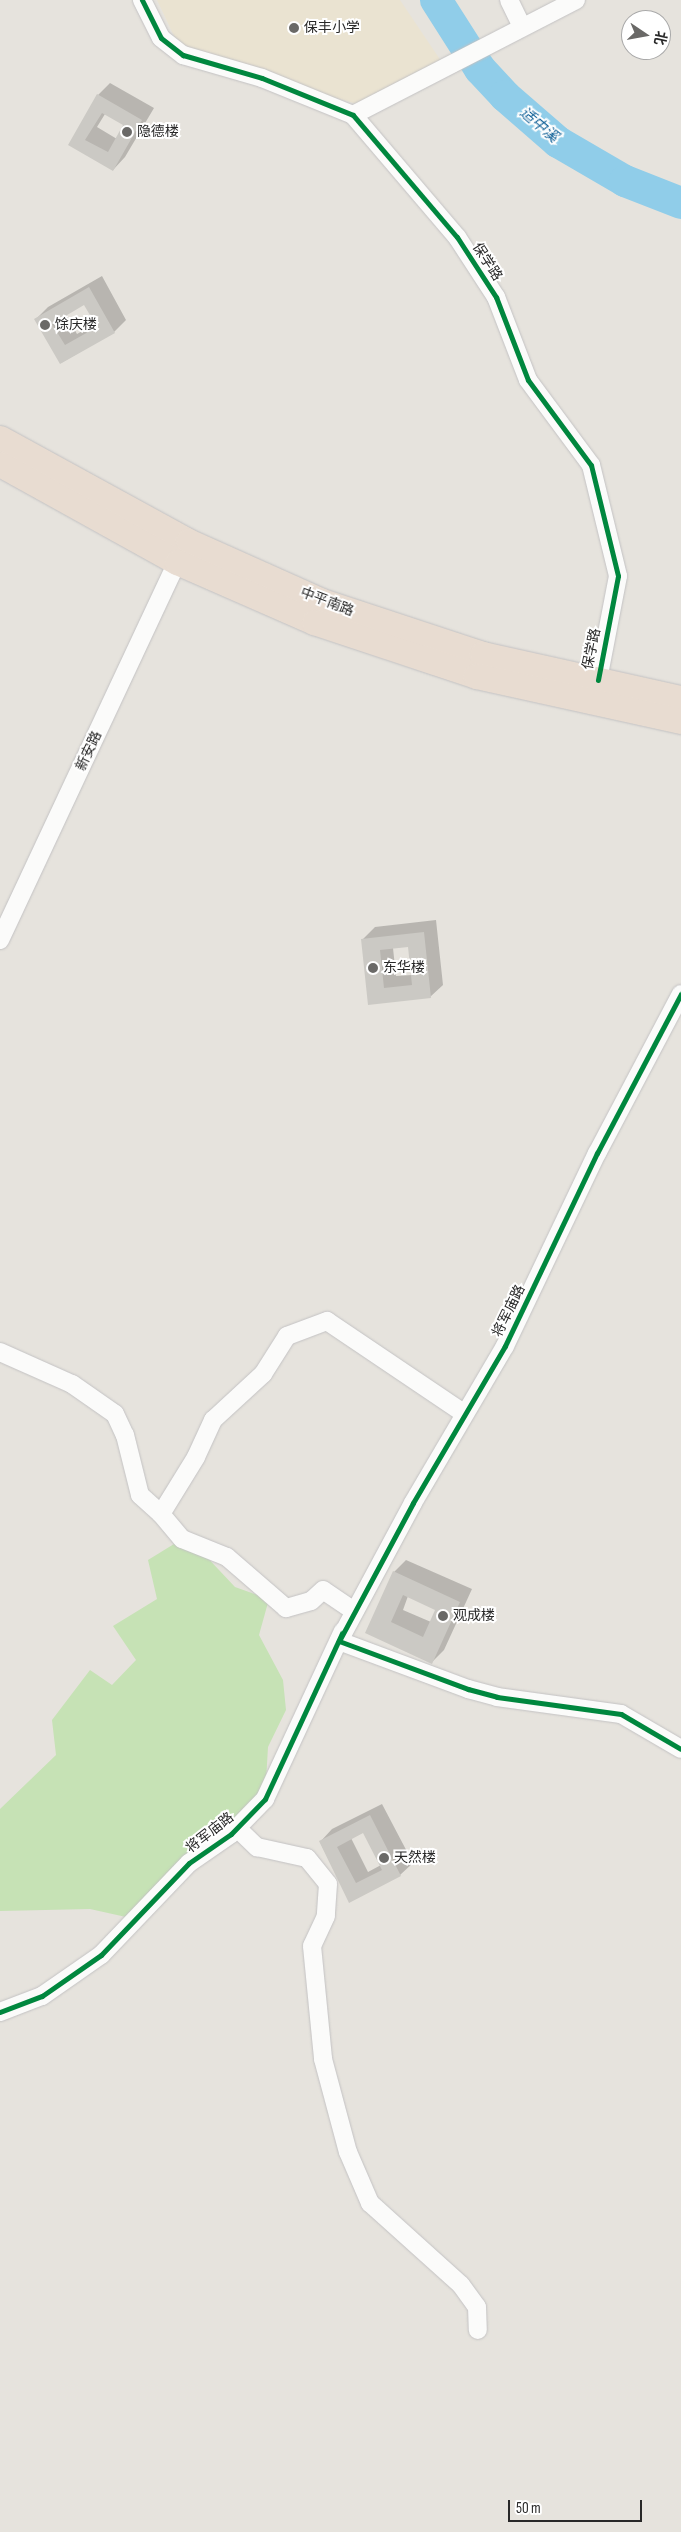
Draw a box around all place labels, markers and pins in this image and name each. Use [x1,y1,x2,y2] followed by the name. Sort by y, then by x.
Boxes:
[304,20,360,36] place label: 保丰小学
[288,22,300,34] marker: 保丰小学
[137,124,179,140] place label: 隐德楼
[121,126,133,138] marker: 隐德楼
[55,317,97,333] place label: 馀庆楼
[39,319,51,331] marker: 馀庆楼
[383,960,425,976] place label: 东华楼
[367,962,379,974] marker: 东华楼
[453,1608,495,1624] place label: 观成楼
[437,1610,449,1622] marker: 观成楼
[394,1850,436,1866] place label: 天然楼
[378,1852,390,1864] marker: 天然楼

